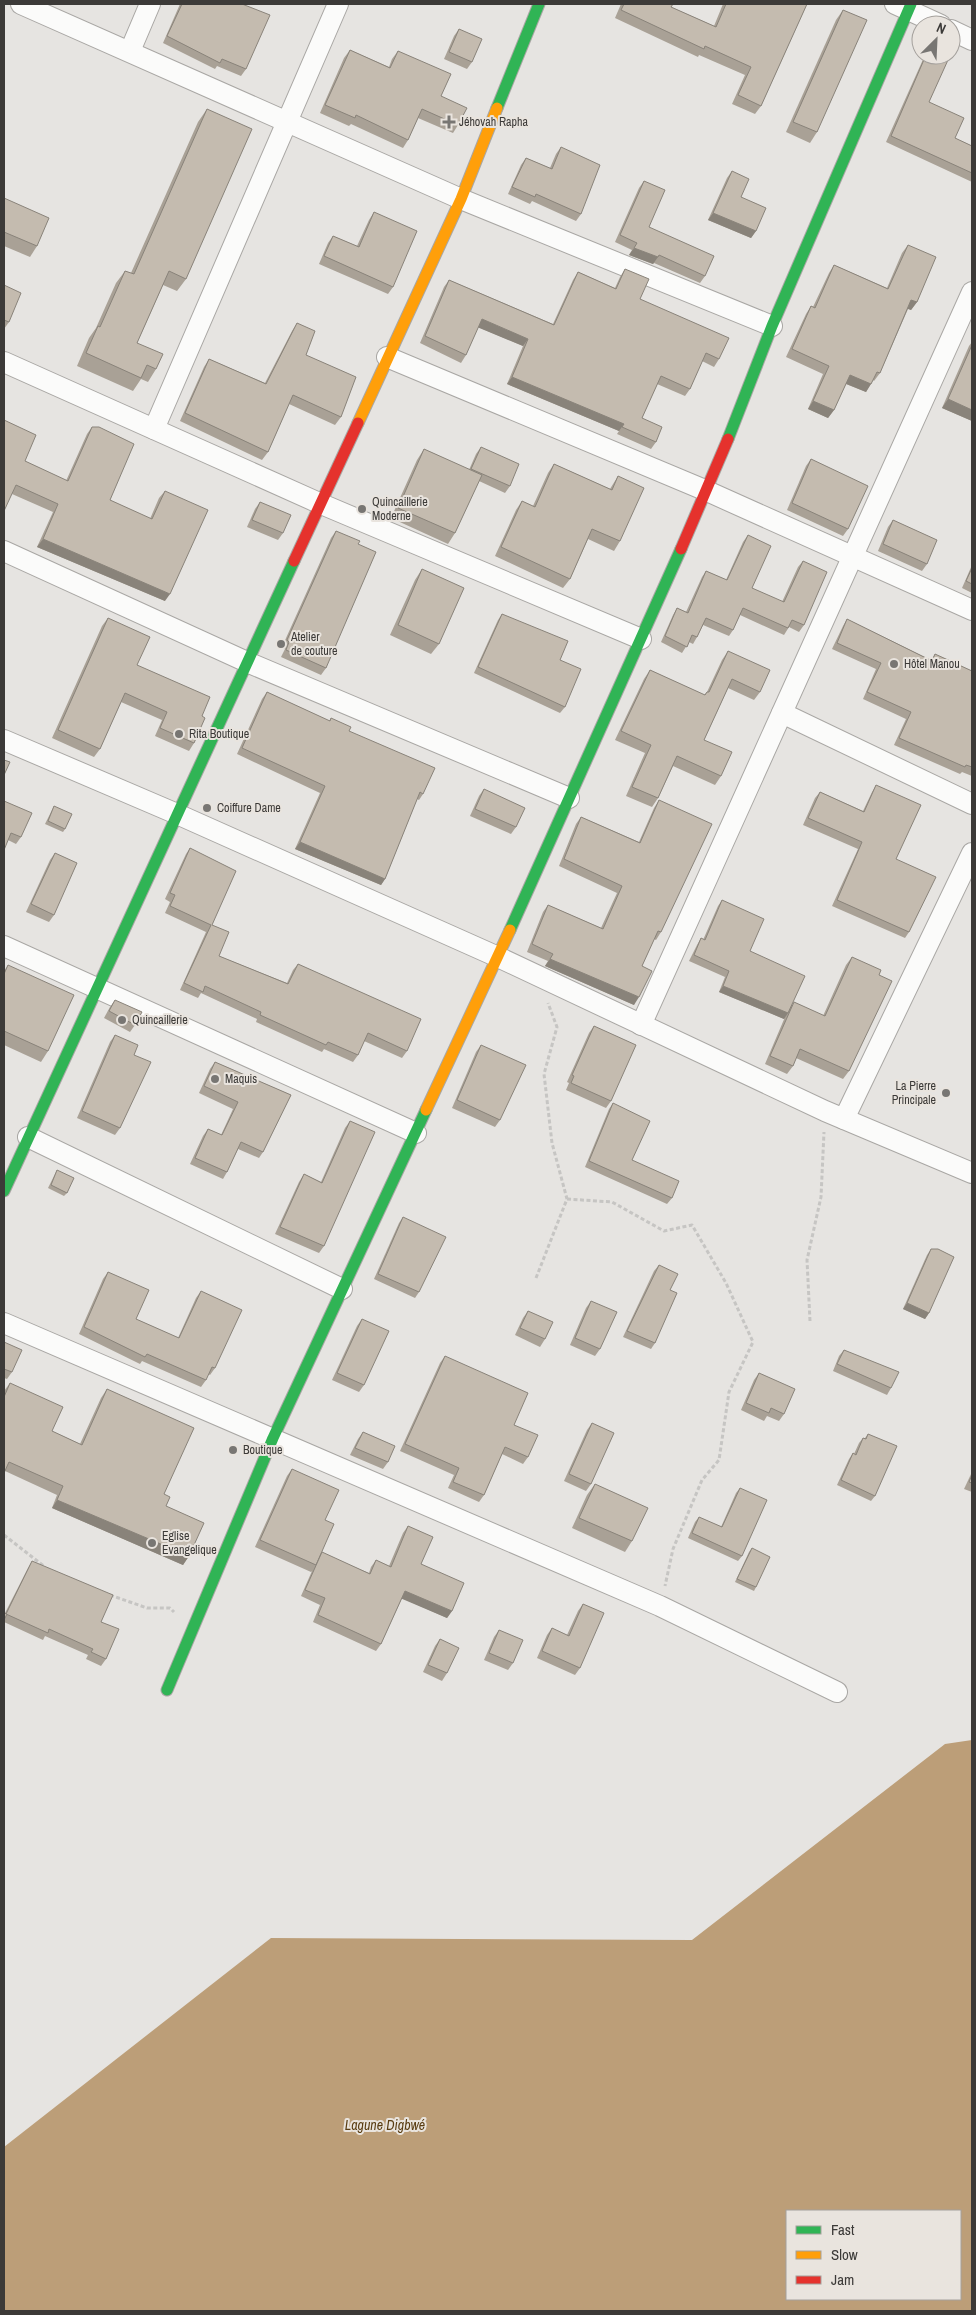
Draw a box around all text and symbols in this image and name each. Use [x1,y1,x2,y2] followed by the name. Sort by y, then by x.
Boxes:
[911,15,961,65] north arrow
[934,18,949,38] text: N
[459,114,528,130] place label: Jéhovah Rapha
[443,116,455,128] marker: Jéhovah Rapha
[372,494,428,524] place label: Quincaillerie Moderne
[356,503,368,515] marker: Quincaillerie Moderne
[290,629,338,659] place label: Atelier de couture
[275,638,287,650] marker: Atelier de couture
[904,656,960,672] place label: Hôtel Manou
[888,658,900,670] marker: Hôtel Manou
[189,726,249,742] place label: Rita Boutique
[173,728,185,740] marker: Rita Boutique
[217,800,281,816] place label: Coiffure Dame
[201,802,213,814] marker: Coiffure Dame
[132,1012,188,1028] place label: Quincaillerie
[116,1014,128,1026] marker: Quincaillerie
[225,1071,257,1087] place label: Maquis
[209,1073,221,1085] marker: Maquis
[892,1078,936,1108] place label: La Pierre Principale
[940,1087,952,1099] marker: La Pierre Principale
[243,1442,282,1458] place label: Boutique
[227,1444,239,1456] marker: Boutique
[162,1528,217,1558] place label: Eglise Evangelique
[146,1537,158,1549] marker: Eglise Evangelique
[345,2116,425,2134] water label: Lagune Digbwé
[786,2210,961,2300] legend
[831,2219,855,2240] text: Fast
[831,2244,858,2265] text: Slow
[831,2269,854,2290] text: Jam

